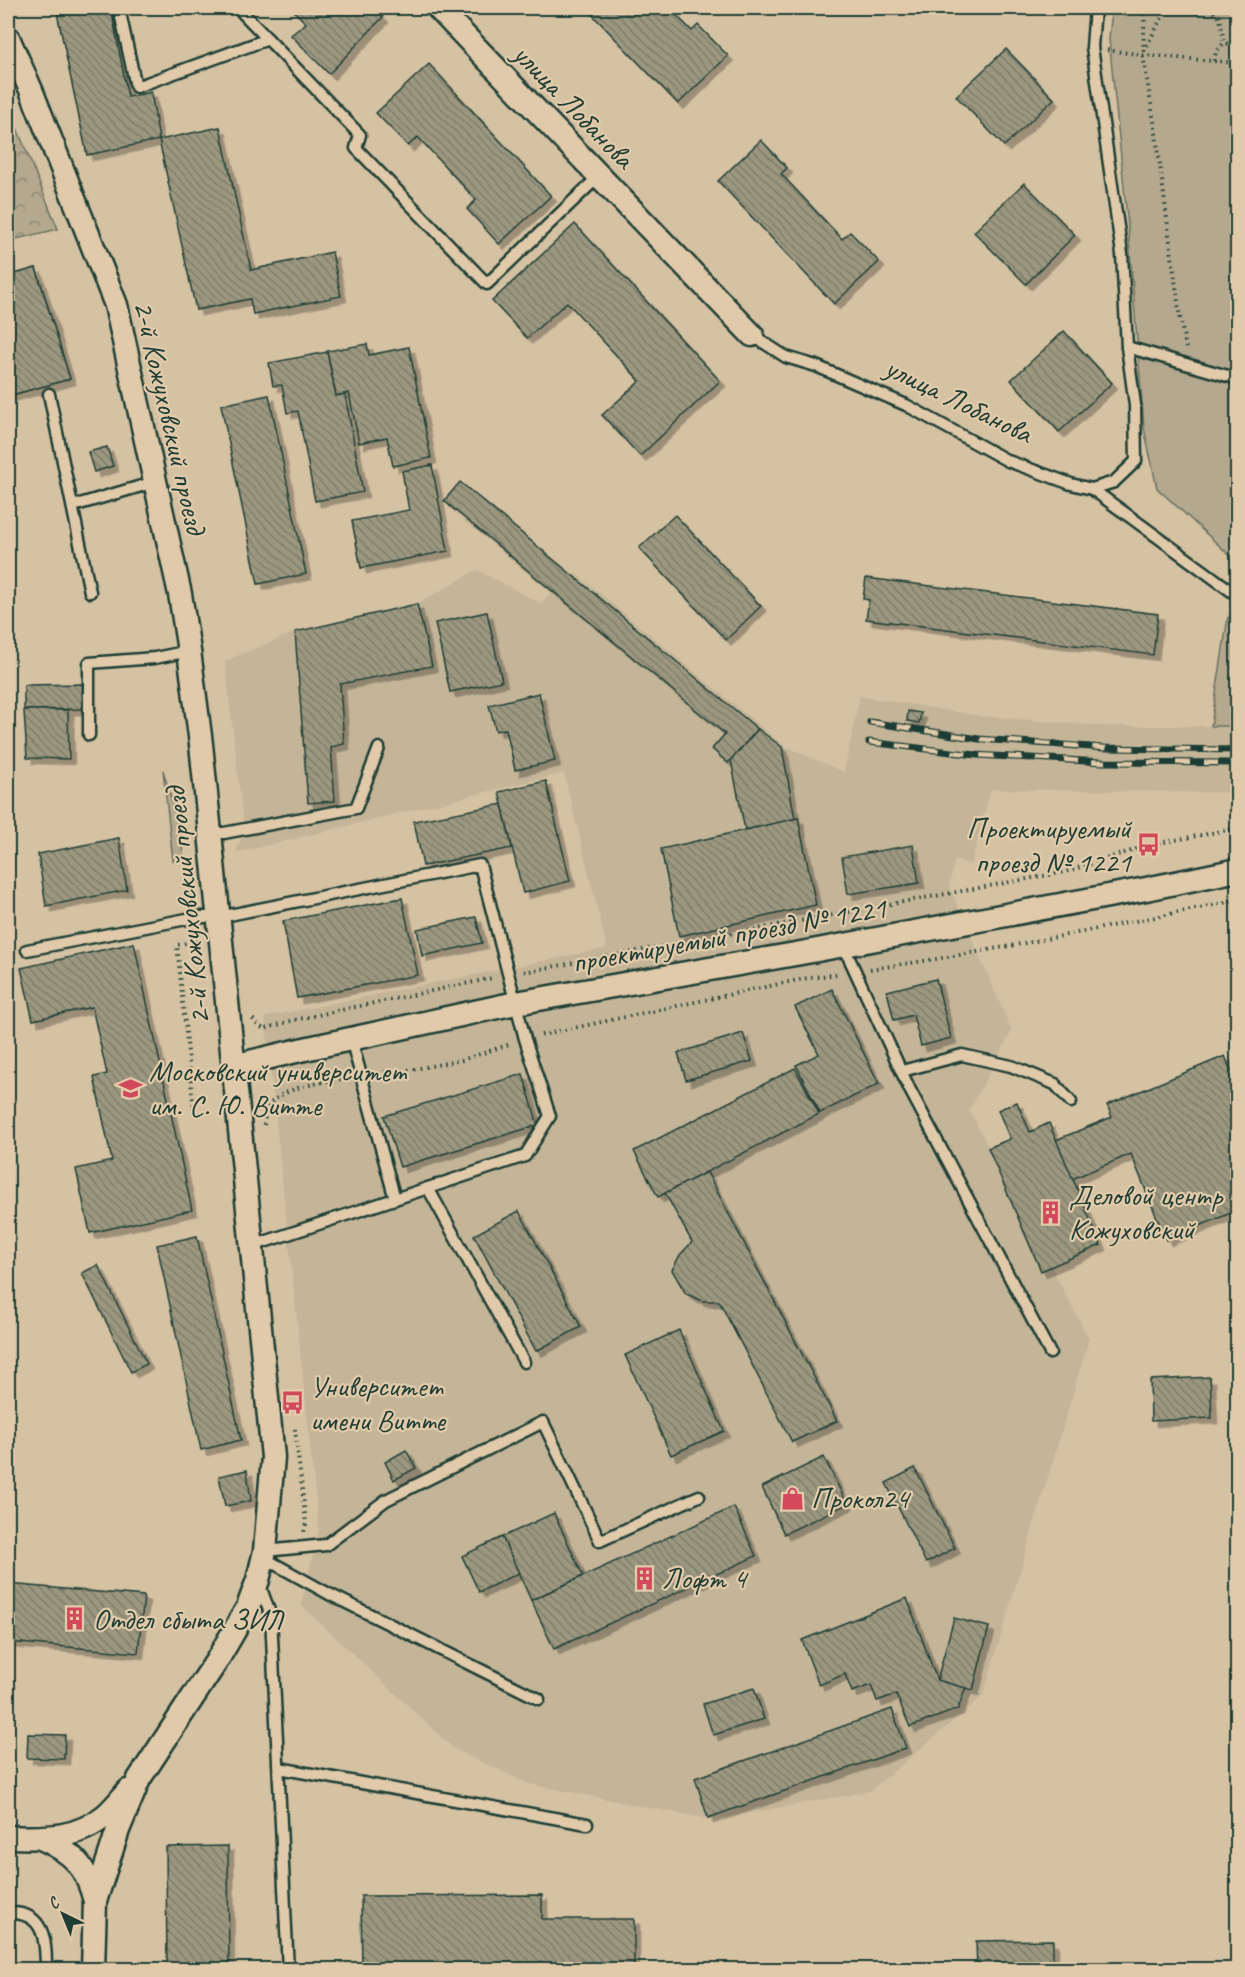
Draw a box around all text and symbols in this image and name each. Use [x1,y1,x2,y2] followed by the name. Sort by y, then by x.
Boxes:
[504,34,644,178] street label: улица Лобанова
[125,297,216,540] street label: 2-й Кожуховский проезд
[877,347,1041,453] street label: улица Лобанова
[155,783,218,1026] street label: 2-й Кожуховский проезд
[967,809,1132,881] place label: Проектируемый проезд № 1221
[1136,832,1162,858] bus stop icon: Проектируемый проезд № 1221
[569,888,891,981] street label: проектируемый проезд № 1221
[149,1052,408,1124] place label: Московский университет им. С. Ю. Витте
[118,1075,144,1101] school or university icon: Московский университет им. С. Ю. Витте
[1069,1176,1224,1248] place label: Деловой центр Кожуховский
[1038,1199,1064,1225] building icon: Деловой центр Кожуховский
[310,1367,447,1439] place label: Университет имени Витте
[279,1390,305,1416] bus stop icon: Университет имени Витте
[811,1479,911,1517] place label: Прокол24
[780,1485,806,1511] shop icon: Прокол24
[662,1559,749,1597] place label: Лофт 4
[631,1565,657,1591] building icon: Лофт 4
[93,1600,285,1638] place label: Отдел сбыта ЗИЛ
[62,1606,88,1632] building icon: Отдел сбыта ЗИЛ
[33,1884,93,1944] north arrow
[44,1892,65,1914] text: С

